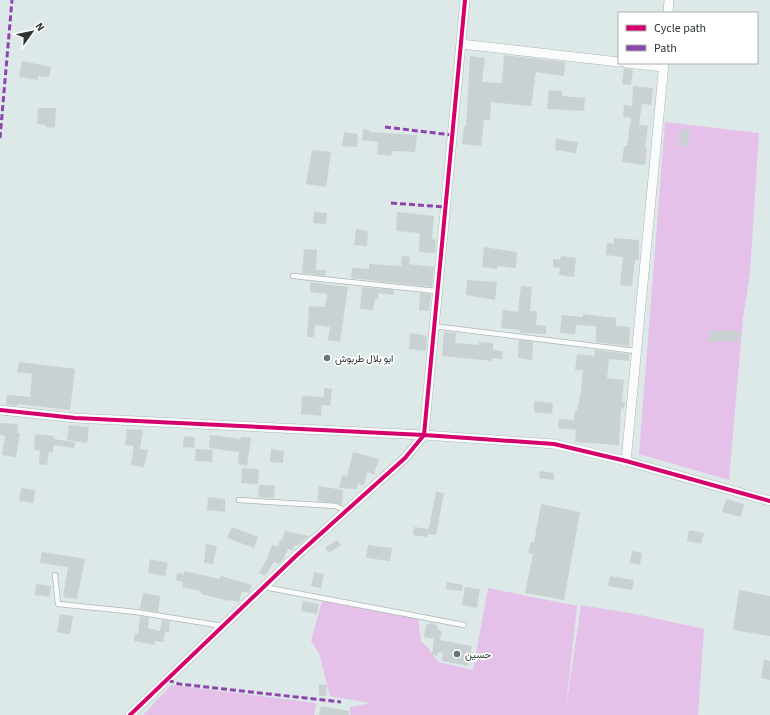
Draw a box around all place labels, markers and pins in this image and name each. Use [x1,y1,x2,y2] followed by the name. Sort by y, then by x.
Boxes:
[335,352,393,366] place label: ابو بلال طربوش
[322,353,332,363] marker: ابو بلال طربوش
[465,648,492,662] place label: حسين
[452,649,462,659] marker: حسين

